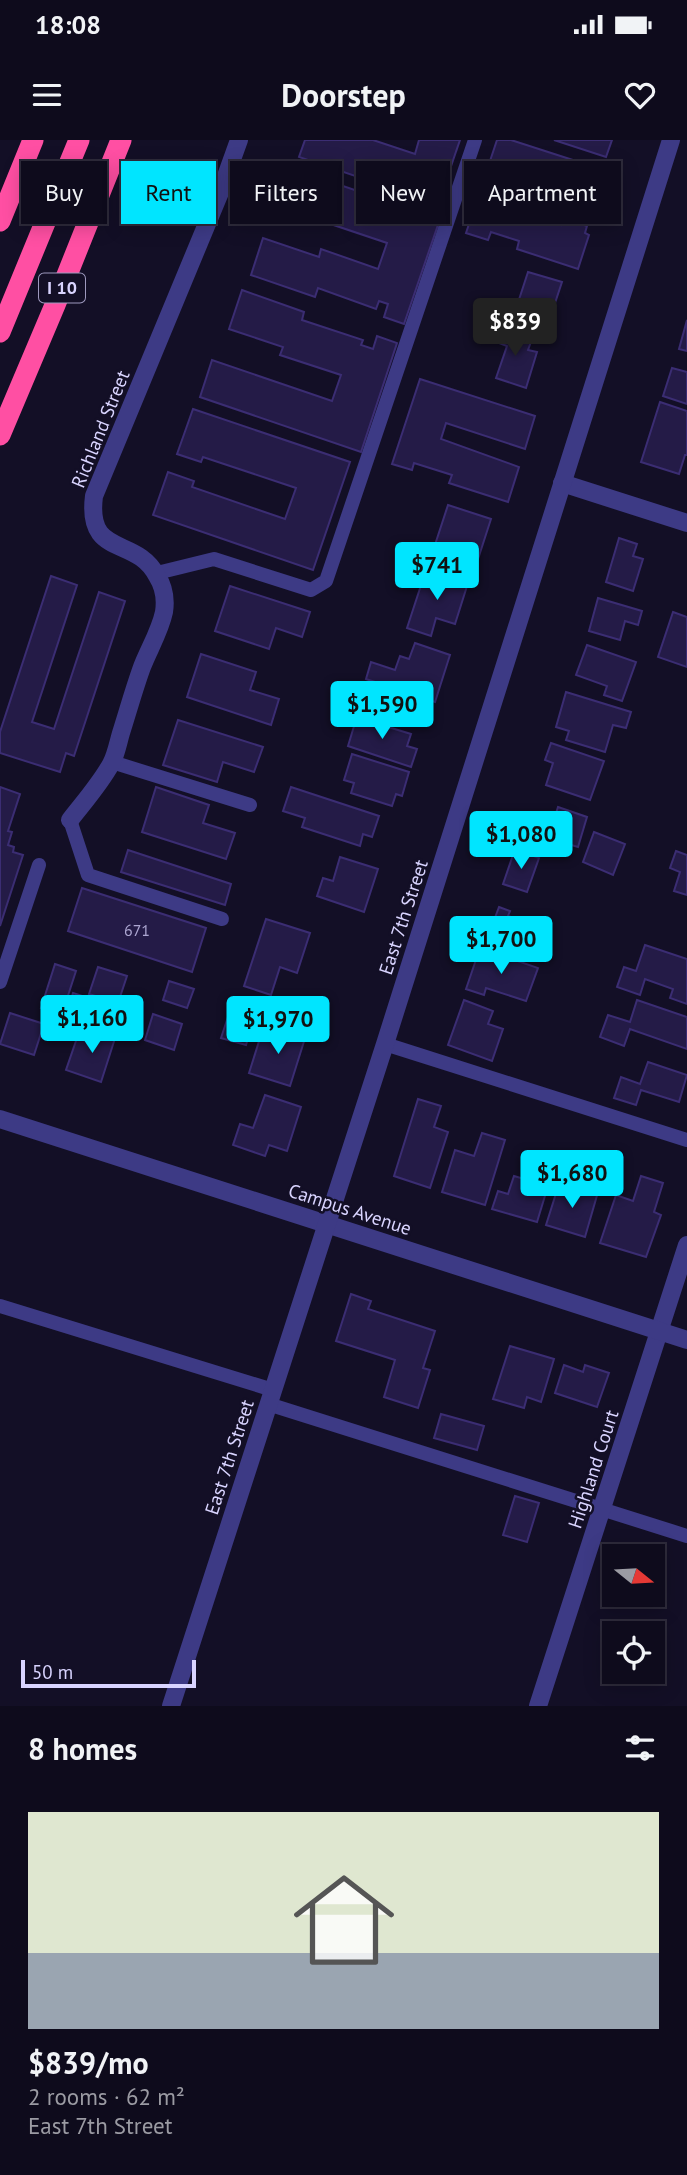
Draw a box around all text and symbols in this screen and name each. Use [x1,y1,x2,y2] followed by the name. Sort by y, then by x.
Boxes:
[35,8,101,41] text: 18:08
[281,74,406,116] text: Doorstep
[28,76,66,114] icon: menu
[621,76,659,114] icon: heart
[21,161,107,224] chip: Buy
[121,161,216,224] chip: Rent
[230,161,342,224] chip: Filters
[356,161,450,224] chip: New
[464,161,621,224] chip: Apartment
[39,274,85,302] road number: I 10
[474,298,556,358] pin: $839
[489,306,541,335] text: $839
[66,366,135,491] street label: Richland Street
[396,542,478,602] pin: $741
[411,550,463,579] text: $741
[325,682,439,741] pin: $1,590
[346,689,418,718] text: $1,590
[464,812,578,871] pin: $1,080
[485,819,557,848] text: $1,080
[373,856,433,978] street label: East 7th Street
[444,916,558,976] pin: $1,700
[124,920,150,940] house number: 671
[465,924,537,953] text: $1,700
[35,996,149,1055] pin: $1,160
[221,996,335,1056] pin: $1,970
[56,1003,128,1032] text: $1,160
[242,1004,314,1033] text: $1,970
[515,1150,629,1210] pin: $1,680
[536,1158,608,1187] text: $1,680
[286,1178,414,1240] street label: Campus Avenue
[199,1396,259,1518] street label: East 7th Street
[563,1406,624,1531] street label: Highland Court
[602,1544,665,1606] north arrow
[602,1544,665,1684] map controls
[602,1621,665,1684] button: locate
[21,1657,196,1689] scale bar
[32,1660,73,1684] text: 50 m
[28,1729,137,1768] text: 8 homes
[621,1729,659,1767] icon: filters
[281,1857,407,1983] icon: home
[28,2043,149,2082] text: $839/mo
[28,2082,185,2111] text: 2 rooms · 62 m²
[28,2111,173,2140] text: East 7th Street

